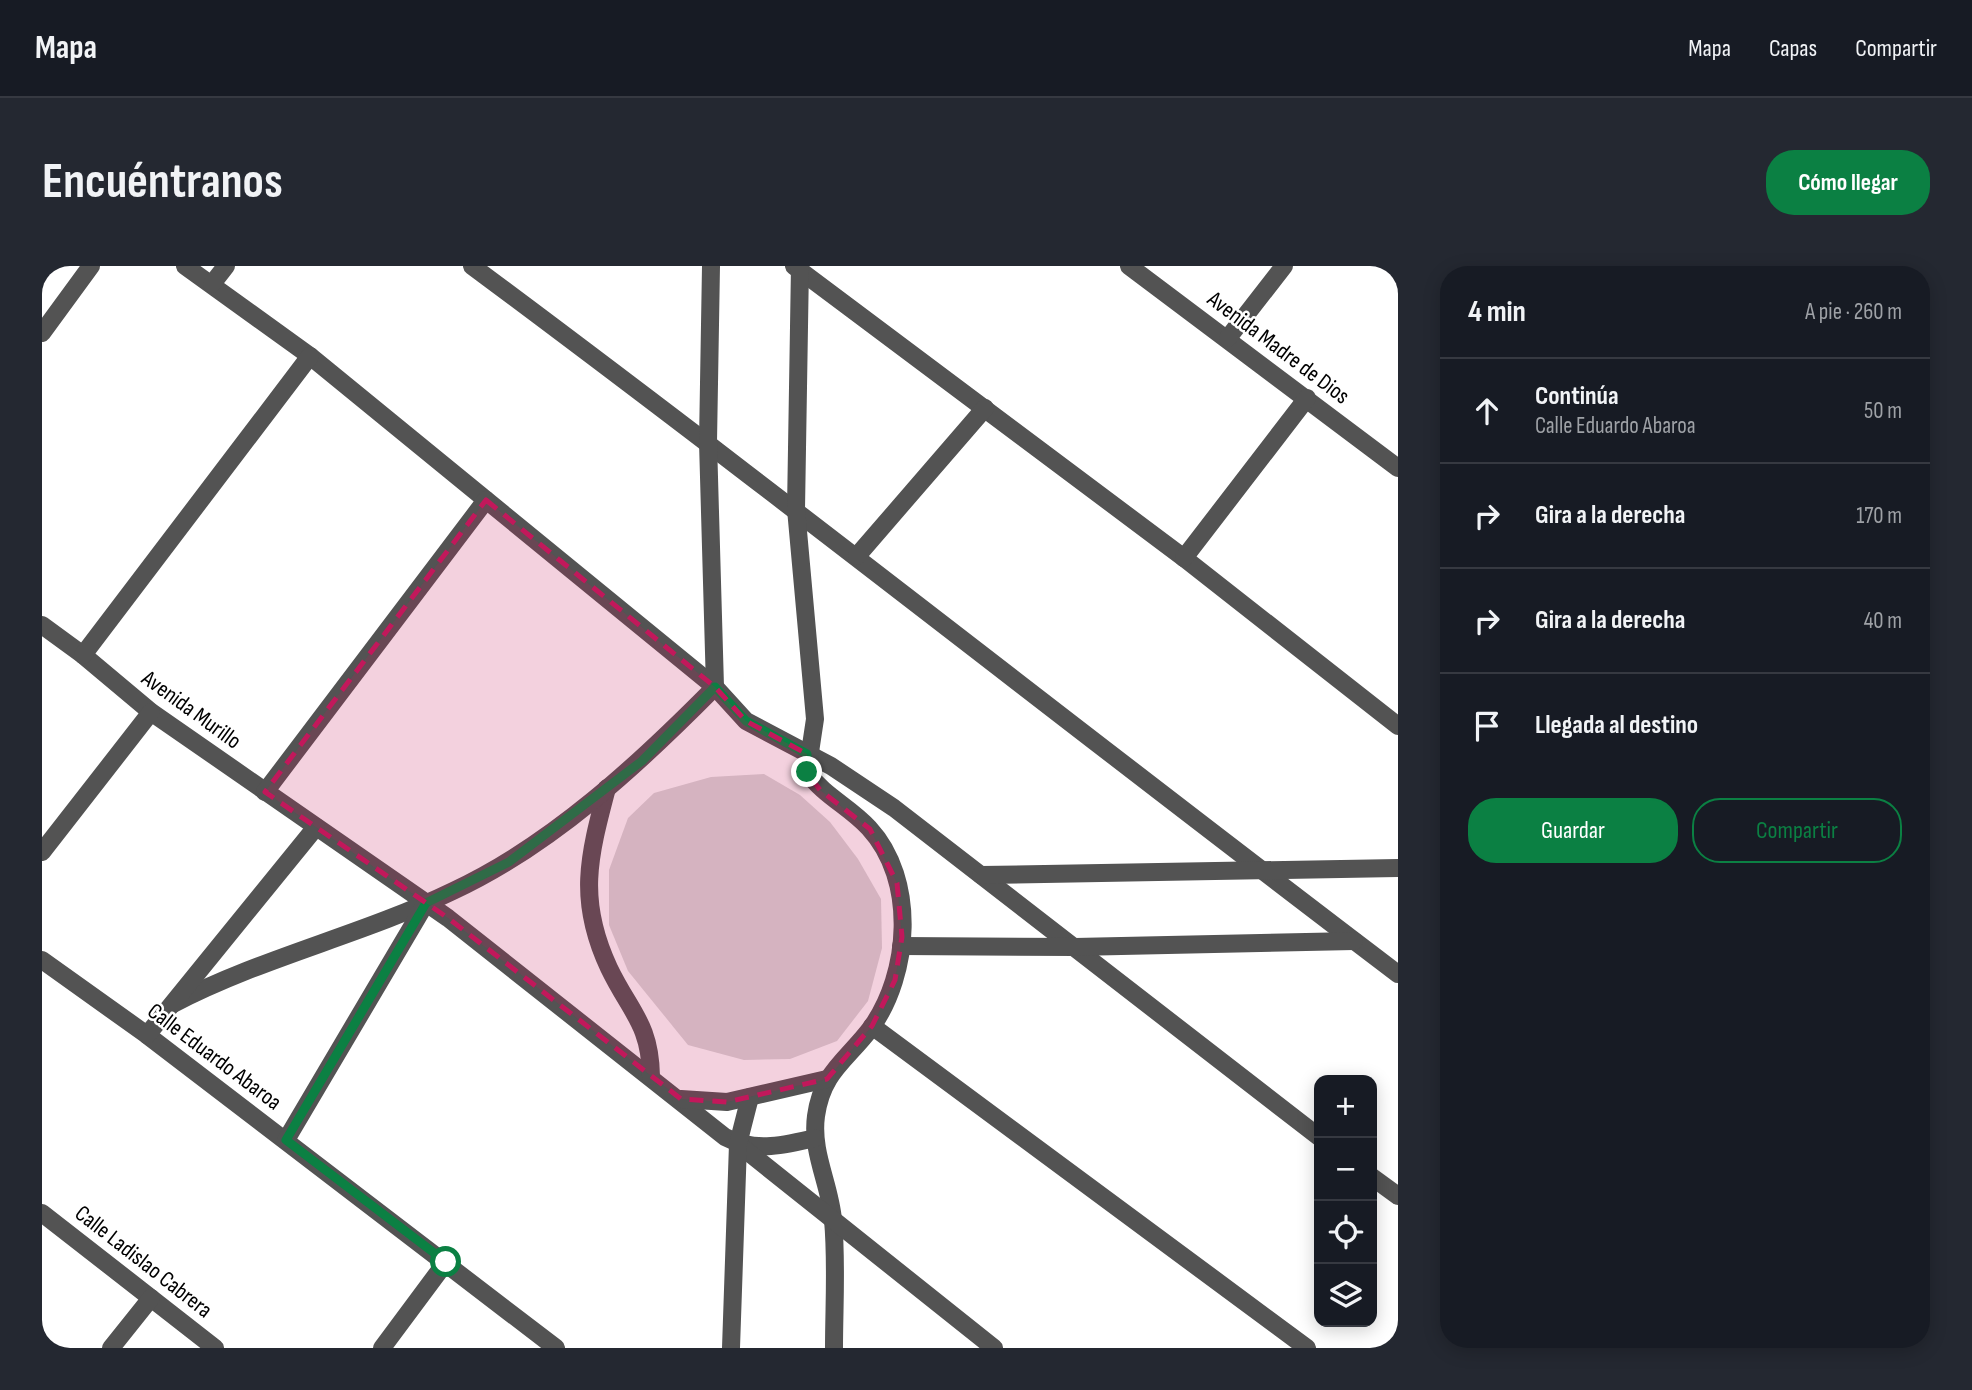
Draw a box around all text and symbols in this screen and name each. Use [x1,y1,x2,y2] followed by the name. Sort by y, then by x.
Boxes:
[35,28,97,68] text: Mapa
[1688,34,1731,63] text: Mapa
[1769,34,1817,63] text: Capas
[1855,34,1937,63] text: Compartir
[1766,150,1930,215] button: Cómo llegar
[42,153,283,212] text: Encuéntranos
[1201,285,1355,410] street label: Avenida Madre de Dios
[1468,294,1526,330] text: 4 min
[1805,298,1902,326] text: A pie · 260 m
[1535,381,1619,412] text: Continúa
[1468,392,1506,430] icon: ahead
[1864,397,1902,425] text: 50 m
[1535,412,1696,440] text: Calle Eduardo Abaroa
[1468,497,1506,535] icon: right
[1535,500,1685,531] text: Gira a la derecha
[1856,502,1902,530] text: 170 m
[1468,602,1506,640] icon: right
[1535,605,1685,636] text: Gira a la derecha
[1864,607,1902,635] text: 40 m
[135,664,247,755] street label: Avenida Murillo
[1468,707,1506,745] icon: arrive
[1535,710,1698,741] text: Llegada al destino
[791,756,822,787] route end
[1468,798,1678,863] button: Guardar
[1692,798,1902,863] button: Compartir
[142,997,287,1116] street label: Calle Eduardo Abaroa
[1314,1075,1377,1327] map controls
[1314,1075,1377,1138] button: +
[1314,1138,1377,1201] button: −
[69,1199,218,1324] street label: Calle Ladislao Cabrera
[1314,1201,1377,1264] button: locate
[430,1246,461,1277] route start
[1314,1264,1377,1327] button: layers

